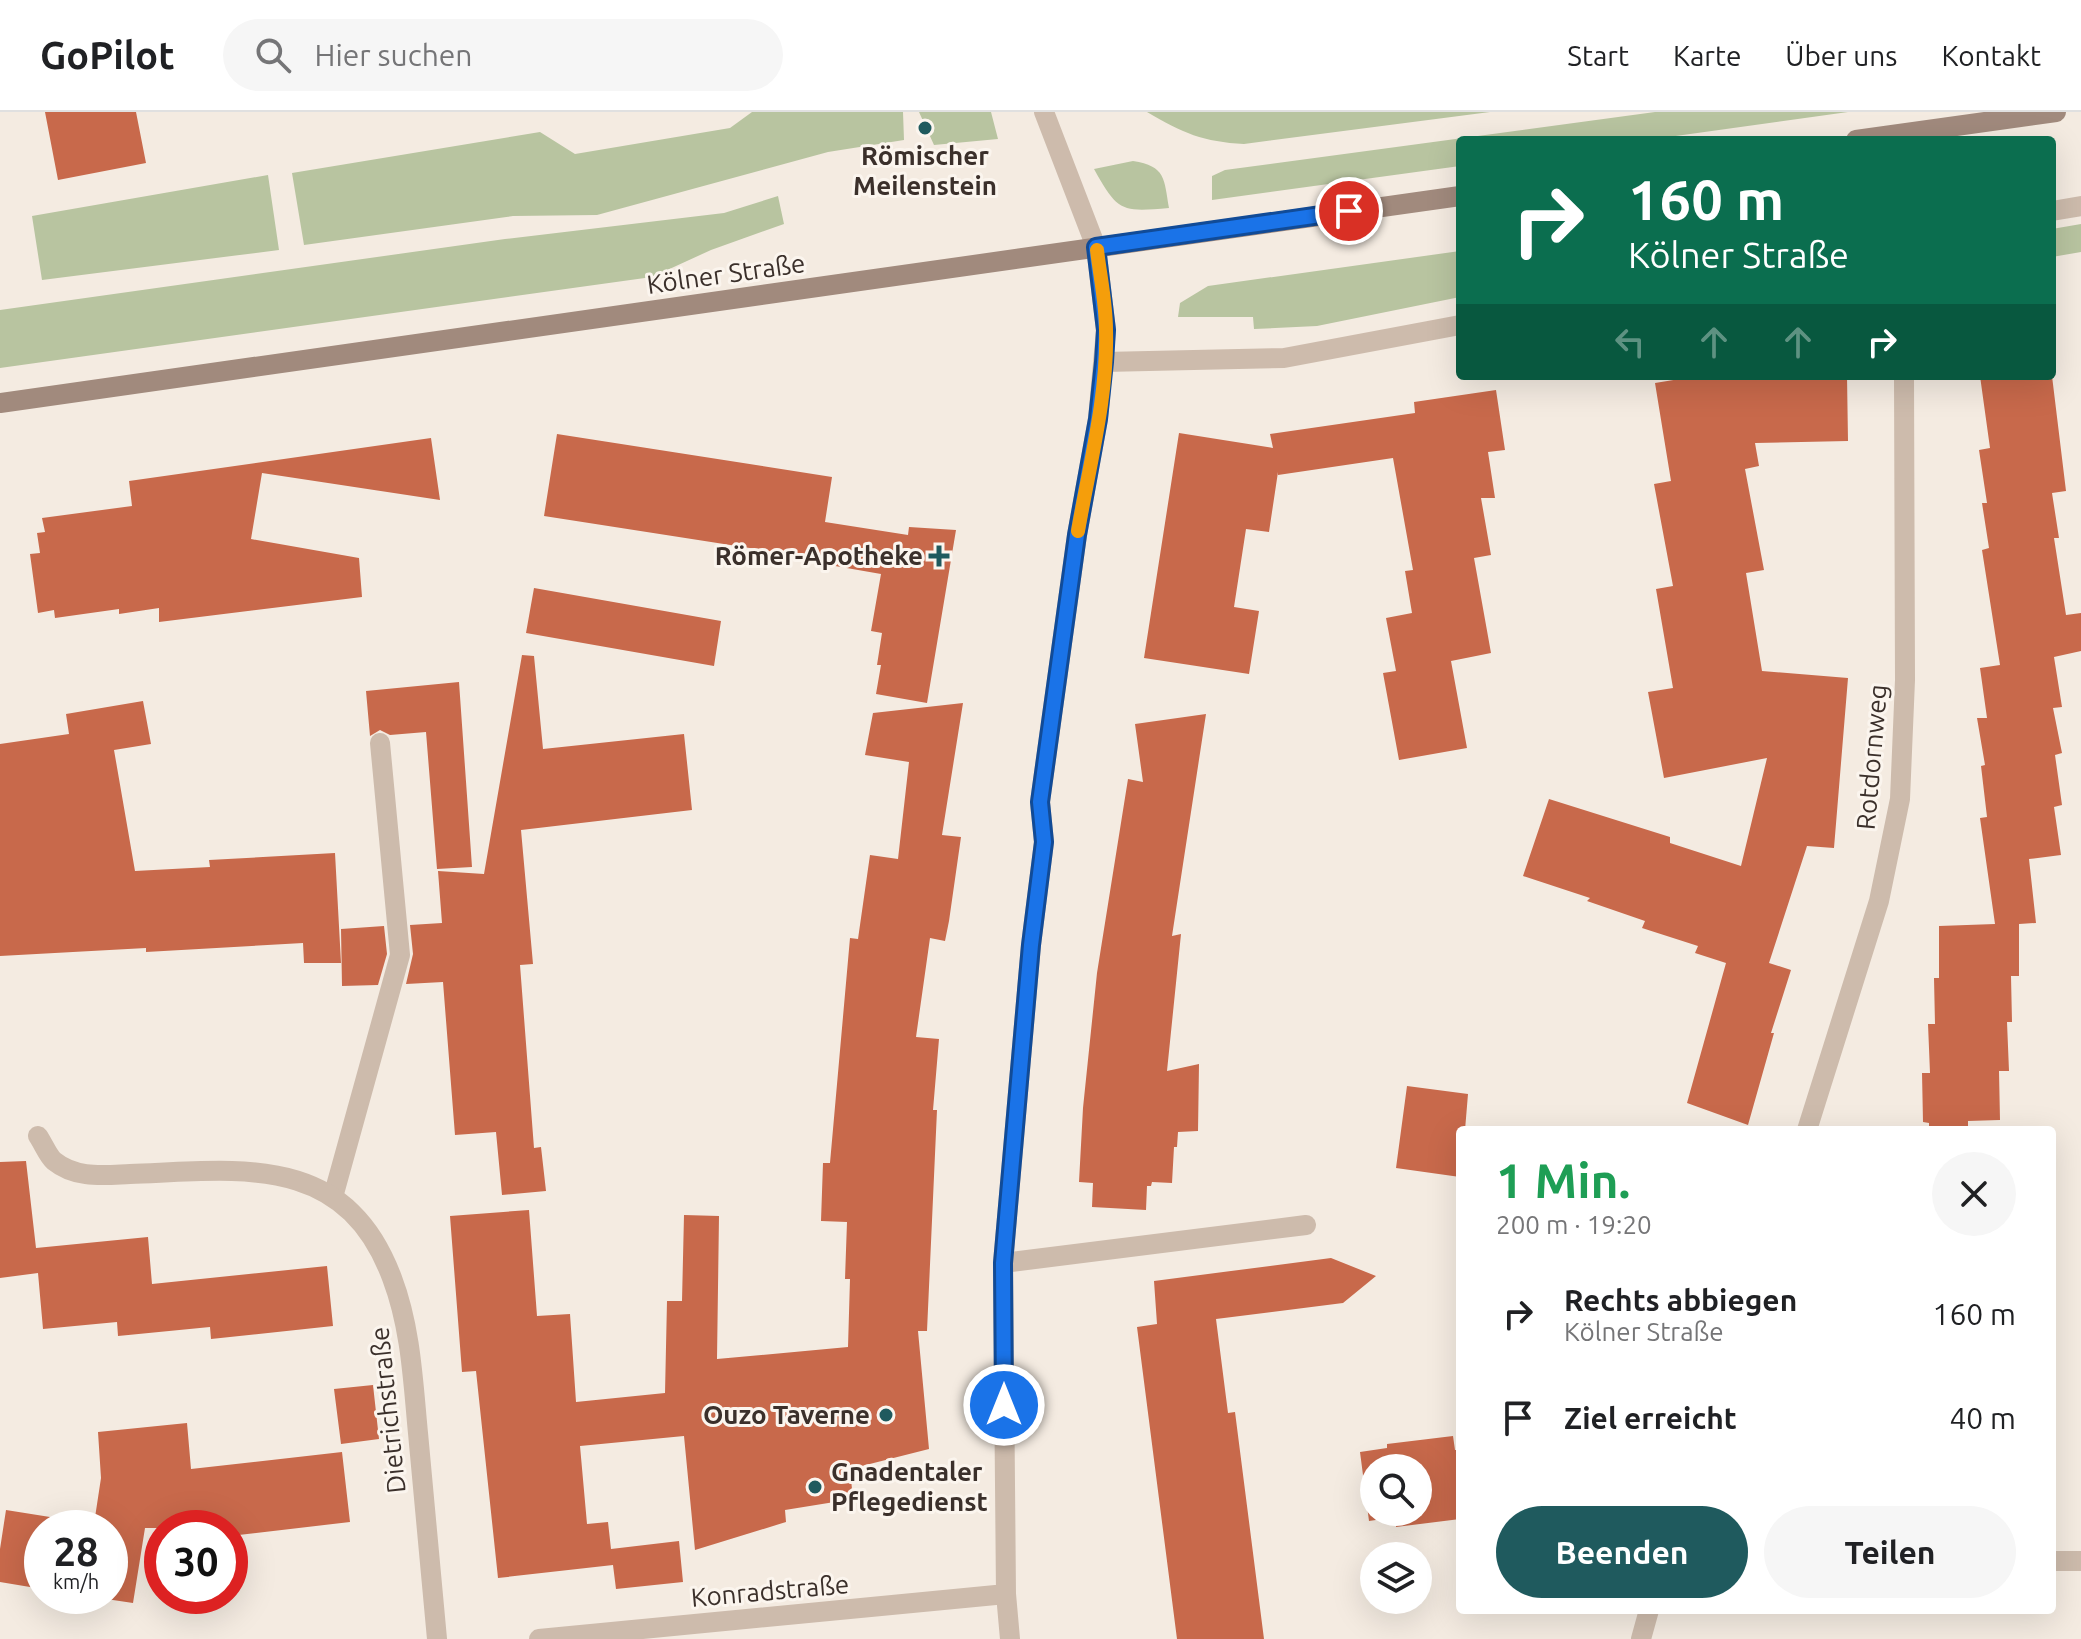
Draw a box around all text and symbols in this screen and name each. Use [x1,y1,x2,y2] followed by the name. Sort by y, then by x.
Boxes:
[223,19,783,91] search box
[251,33,295,77] icon: search
[40,34,175,76] text: GoPilot
[315,38,472,72] text: Hier suchen
[1567,40,1629,71] text: Start
[1673,40,1741,71] text: Karte
[1785,40,1897,71] text: Über uns
[1941,40,2041,71] text: Kontakt
[916,119,934,137] marker: Römischer Meilenstein
[853,141,997,200] place label: Römischer Meilenstein
[1496,168,1600,272] icon: right
[1628,168,1784,231] text: 160 m
[1315,177,1383,245] pin
[1327,189,1371,233] icon: arrive
[1628,234,1849,275] text: Kölner Straße
[645,248,807,299] street label: Kölner Straße
[1608,320,1652,364] icon: left
[1692,320,1736,364] icon: ahead
[1776,320,1820,364] icon: ahead
[1860,320,1904,364] icon: right
[715,541,923,570] place label: Römer-Apotheke
[930,547,948,565] marker: Römer-Apotheke
[1851,683,1892,831] street label: Rotdornweg
[1932,1152,2016,1236] button: close
[1496,1153,1630,1207] text: 1 Min.
[1496,1210,1652,1239] text: 200 m · 19:20
[1564,1283,1797,1317] text: Rechts abbiegen
[1496,1292,1540,1336] icon: right
[1932,1297,2016,1331] text: 160 m
[1564,1317,1724,1346] text: Kölner Straße
[364,1325,411,1495] street label: Dietrichstraße
[962,1363,1046,1447] position arrow
[1496,1396,1540,1440] icon: arrive
[703,1400,870,1429] place label: Ouzo Taverne
[1564,1401,1737,1435] text: Ziel erreicht
[1949,1401,2016,1435] text: 40 m
[877,1406,895,1424] marker: Ouzo Taverne
[1360,1454,1432,1614] map controls
[1360,1454,1432,1526] button: search
[831,1457,988,1516] place label: Gnadentaler Pflegedienst
[806,1478,824,1496] marker: Gnadentaler Pflegedienst
[1496,1506,1748,1598] button: Beenden
[1764,1506,2016,1598] button: Teilen
[144,1510,248,1614] speed limit sign: 30
[53,1529,99,1574] text: 28
[1360,1542,1432,1614] button: layers
[690,1569,850,1612] street label: Konradstraße
[53,1570,99,1593] text: km/h

